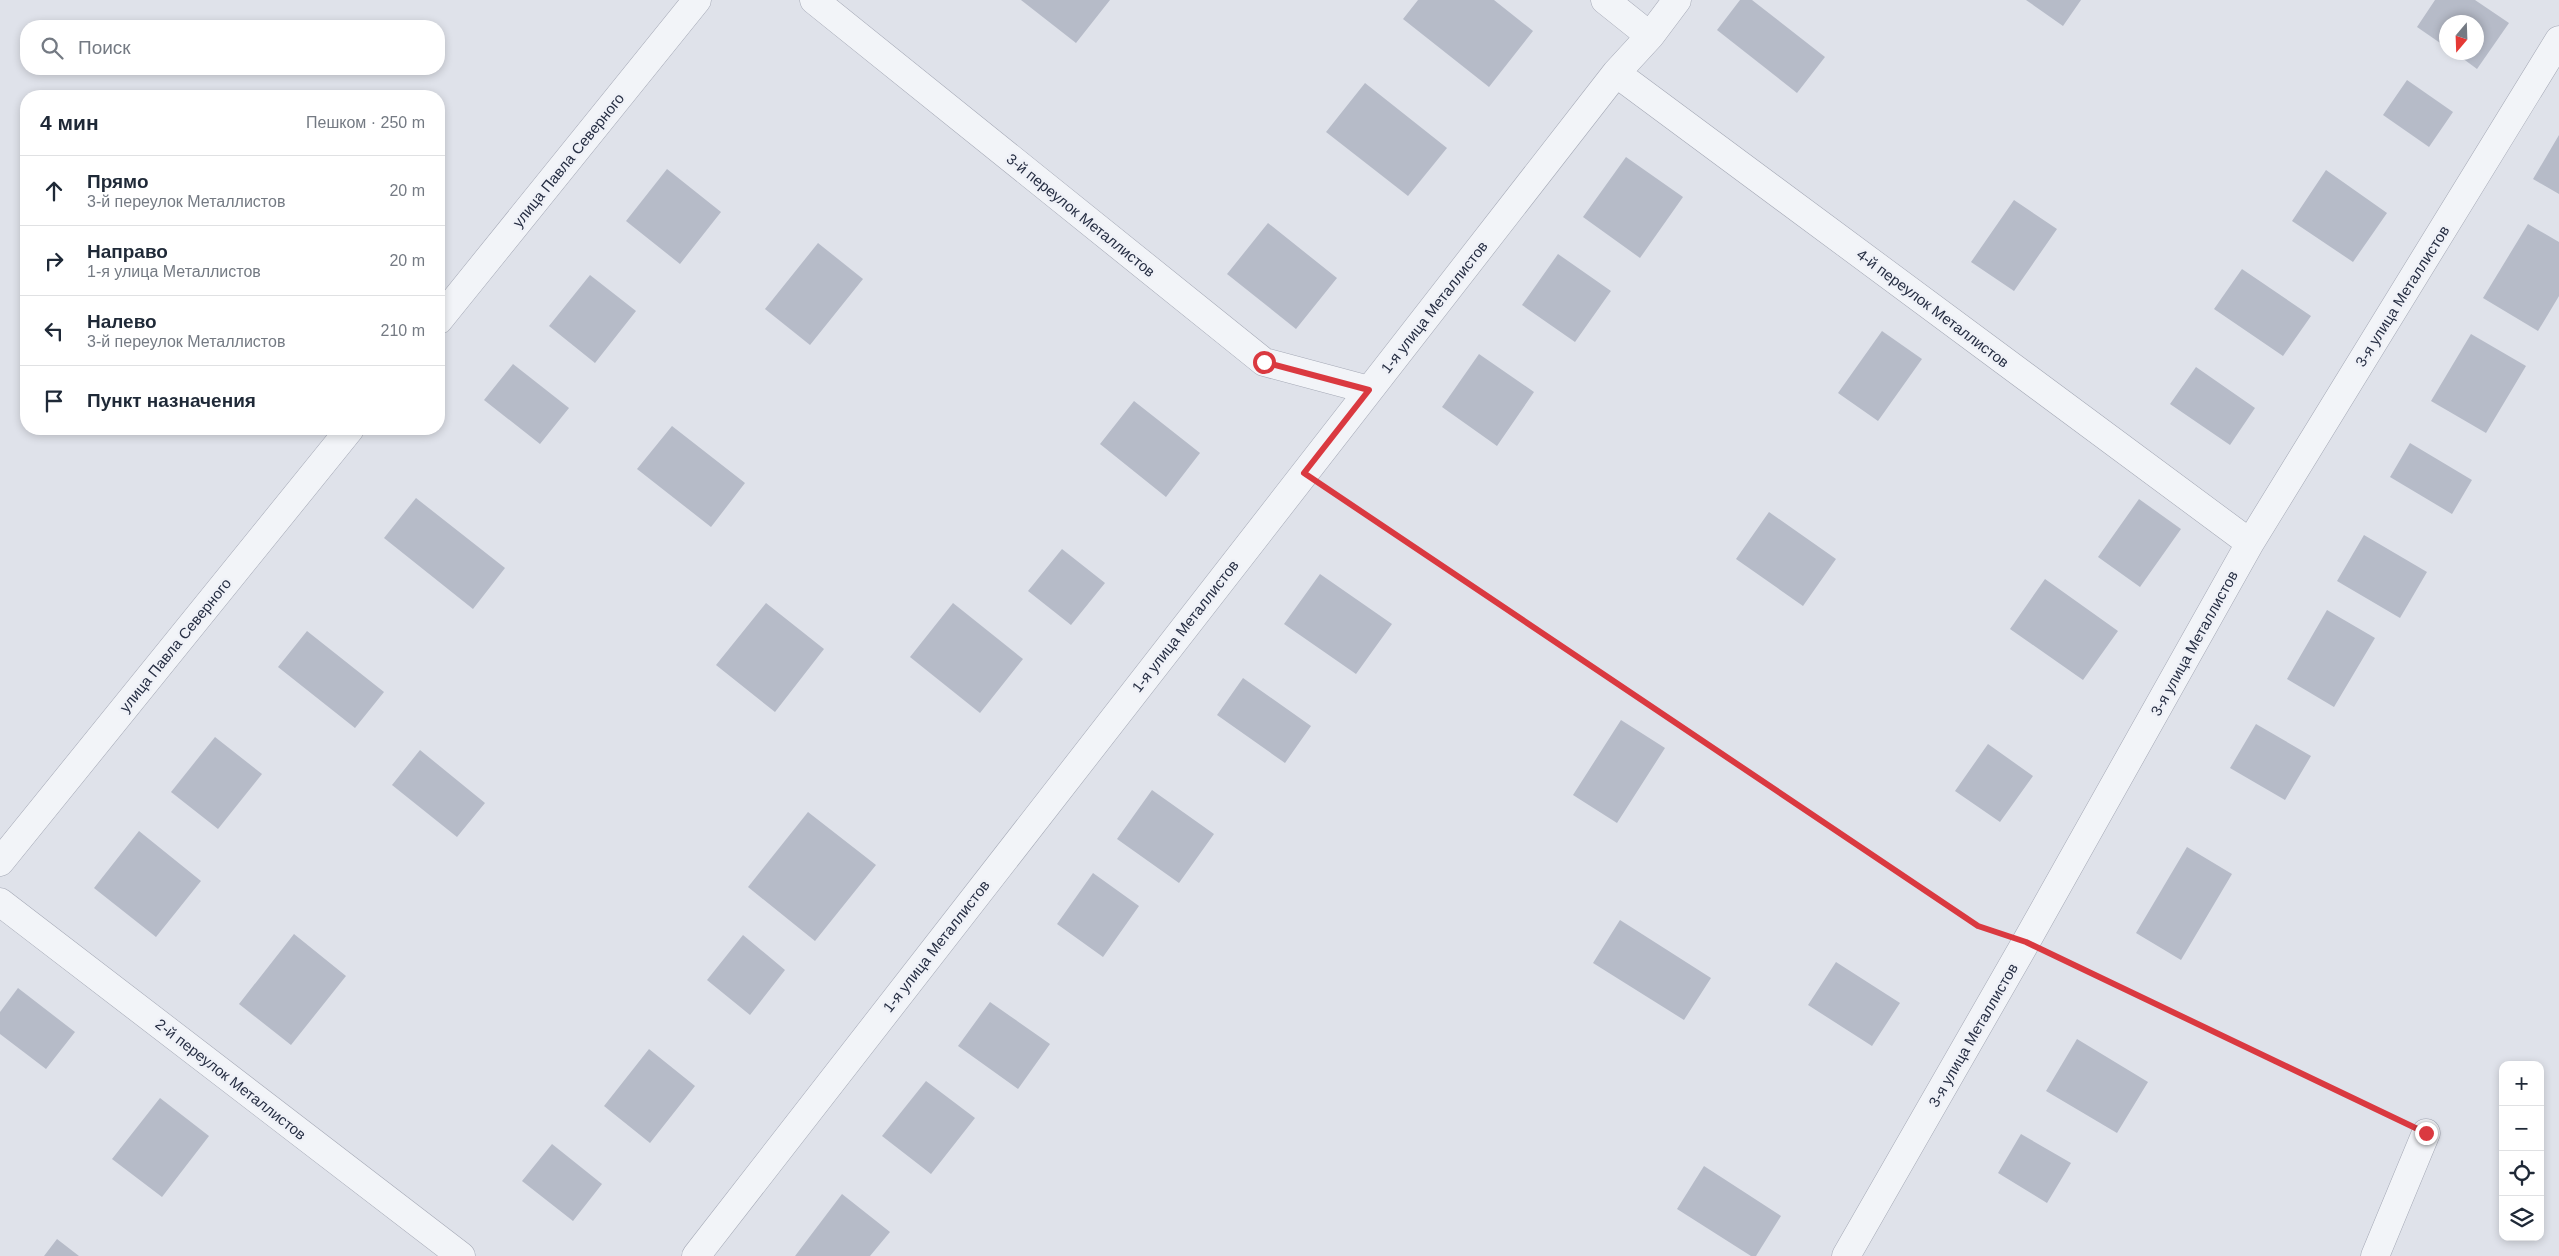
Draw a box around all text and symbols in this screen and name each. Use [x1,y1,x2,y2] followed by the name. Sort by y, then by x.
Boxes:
[2439,15,2484,60] north arrow
[20,20,445,75] search box
[38,34,66,62] icon: search
[78,37,131,58] text: Поиск
[509,90,627,230] street label: улица Павла Северного
[40,111,99,134] text: 4 мин
[306,114,425,131] text: Пешком · 250 m
[1003,150,1159,280] street label: 3-й переулок Металлистов
[87,171,149,192] text: Прямо
[40,177,68,205] icon: ahead
[389,182,425,199] text: 20 m
[87,193,285,210] text: 3-й переулок Металлистов
[2352,222,2452,370] street label: 3-я улица Металлистов
[1377,238,1491,376] street label: 1-я улица Металлистов
[87,241,168,262] text: Направо
[1854,245,2012,371] street label: 4-й переулок Металлистов
[40,247,68,275] icon: right
[389,252,425,269] text: 20 m
[87,263,261,280] text: 1-я улица Металлистов
[87,311,157,332] text: Налево
[40,317,68,345] icon: left
[381,322,425,339] text: 210 m
[87,333,285,350] text: 3-й переулок Металлистов
[1253,351,1276,374] route start
[40,387,68,415] icon: arrive
[87,390,256,411] text: Пункт назначения
[1128,557,1242,695] street label: 1-я улица Металлистов
[2147,568,2241,718] street label: 3-я улица Металлистов
[116,575,234,715] street label: улица Павла Северного
[879,877,993,1015] street label: 1-я улица Металлистов
[1925,960,2021,1110] street label: 3-я улица Металлистов
[152,1015,310,1143] street label: 2-й переулок Металлистов
[2499,1061,2544,1241] map controls
[2499,1061,2544,1106] button: +
[2499,1106,2544,1151] button: −
[2415,1122,2438,1145] route end
[2499,1151,2544,1196] button: locate
[2499,1196,2544,1241] button: layers

